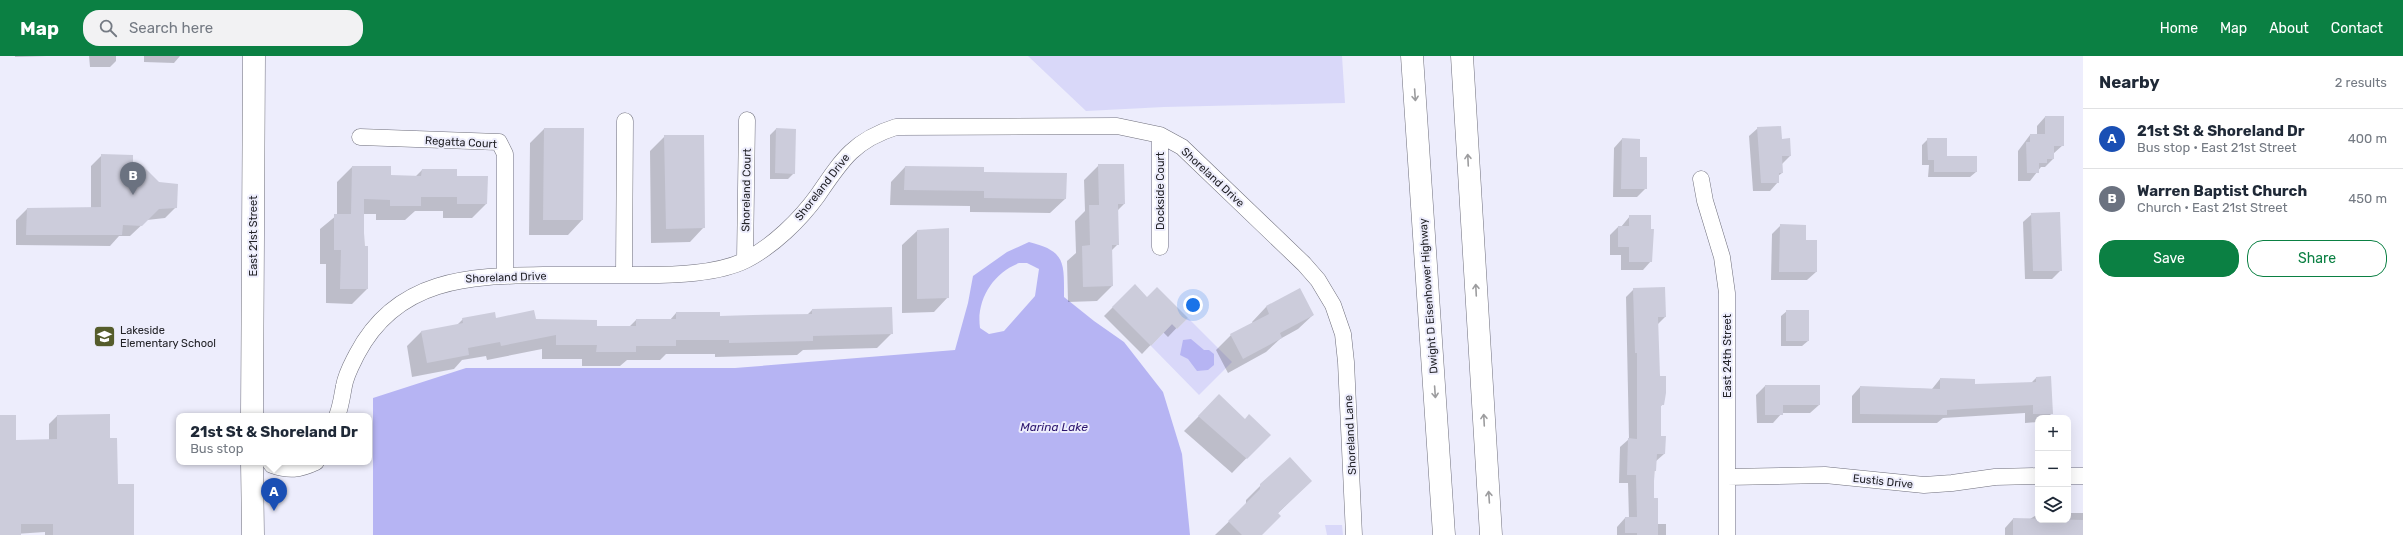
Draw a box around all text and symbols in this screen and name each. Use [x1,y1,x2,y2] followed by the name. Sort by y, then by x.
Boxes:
[83,10,363,46] search box
[20,17,59,40] text: Map
[97,17,119,39] icon: search
[129,19,213,37] text: Search here
[2160,20,2198,37] text: Home
[2220,20,2247,37] text: Map
[2269,20,2309,37] text: About
[2331,20,2383,37] text: Contact
[2099,72,2160,92] text: Nearby
[2335,75,2387,90] text: 2 results
[1411,88,1418,101] one-way arrow
[2137,122,2305,140] text: 21st St & Shoreland Dr
[2107,131,2117,146] text: A
[2348,131,2387,146] text: 400 m
[425,134,498,151] street label: Regatta Court
[2137,140,2297,155] text: Bus stop · East 21st Street
[1179,145,1247,210] street label: Shoreland Drive
[739,147,754,232] street label: Shoreland Court
[792,151,853,223] street label: Shoreland Drive
[1154,151,1167,230] street label: Dockside Court
[1465,154,1472,167] one-way arrow
[120,162,146,195] pin: B
[2137,182,2307,200] text: Warren Baptist Church
[2107,191,2117,206] text: B
[2348,191,2387,206] text: 450 m
[247,195,260,276] street label: East 21st Street
[2137,200,2288,215] text: Church · East 21st Street
[1417,218,1440,374] street label: Dwight D Eisenhower Highway
[2099,240,2239,277] button: Save
[2247,240,2387,277] button: Share
[465,270,547,285] street label: Shoreland Drive
[1473,284,1480,297] one-way arrow
[1183,295,1203,315] your location
[1721,313,1734,398] street label: East 24th Street
[92,323,118,349] school or university icon: Lakeside Elementary School
[120,324,216,350] place label: Lakeside Elementary School
[1431,385,1438,398] one-way arrow
[1342,395,1359,475] street label: Shoreland Lane
[176,413,372,465] popup
[1480,414,1488,427] one-way arrow
[2035,415,2071,523] map controls
[2035,415,2071,451] button: +
[1020,420,1088,434] water label: Marina Lake
[190,423,358,441] text: 21st St & Shoreland Dr
[190,441,243,456] text: Bus stop
[2035,451,2071,487] button: −
[1852,472,1914,491] street label: Eustis Drive
[261,478,287,511] pin: A
[2035,487,2071,523] button: layers
[1485,491,1492,504] one-way arrow

